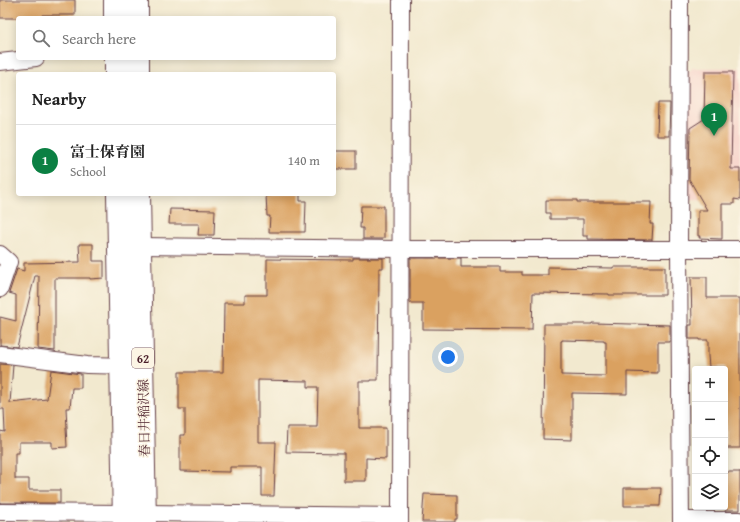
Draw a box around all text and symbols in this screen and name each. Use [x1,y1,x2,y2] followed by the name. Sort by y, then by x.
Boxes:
[16,16,336,60] search box
[30,27,52,49] icon: search
[62,28,136,49] text: Search here
[32,86,86,111] text: Nearby
[701,103,727,136] pin: 1
[70,141,145,162] text: 富士保育園
[42,151,48,170] text: 1
[288,151,320,170] text: 140 m
[70,162,106,181] text: School
[438,347,458,367] your location
[132,348,154,368] road number: 62
[692,366,728,510] map controls
[692,366,728,402] button: +
[134,379,154,457] street label: 春日井稲沢線
[692,402,728,438] button: −
[692,438,728,474] button: locate
[692,474,728,510] button: layers

